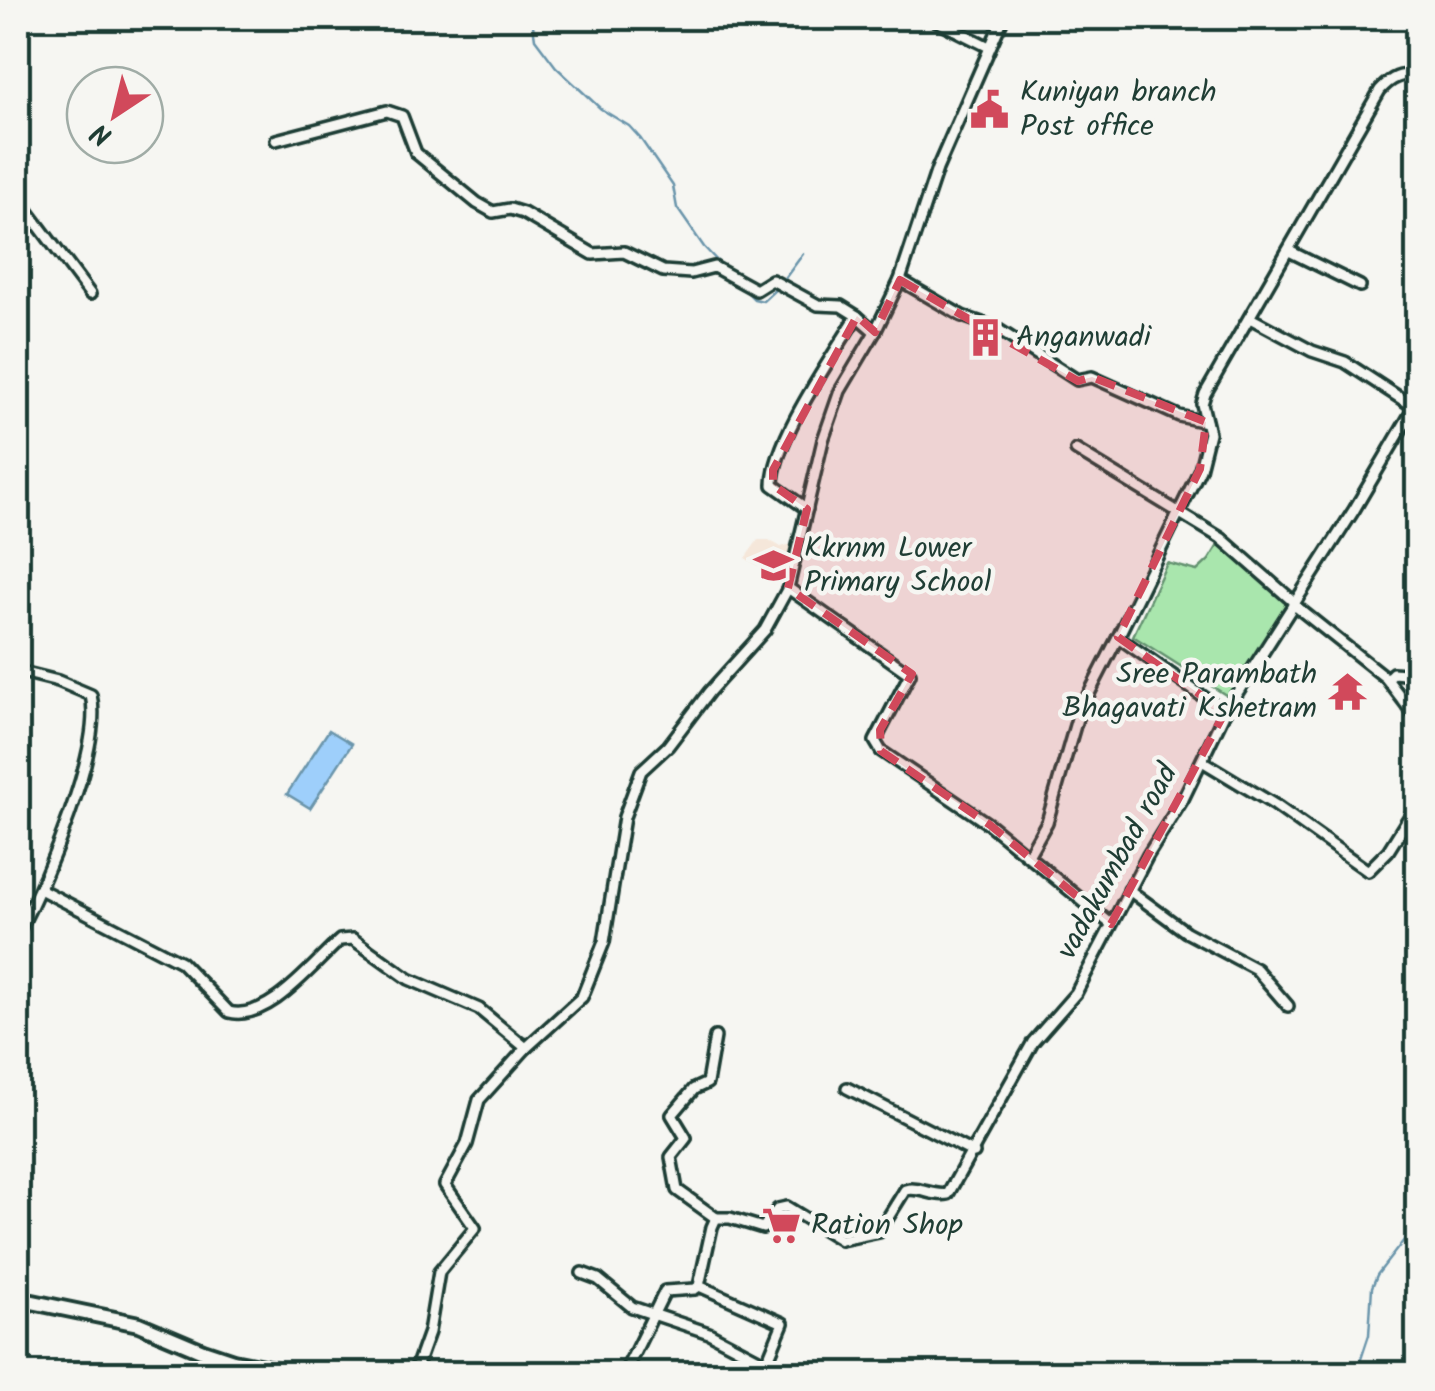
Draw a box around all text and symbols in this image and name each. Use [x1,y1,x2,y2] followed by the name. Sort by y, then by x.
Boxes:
[65,65,165,165] north arrow
[1020,69,1217,151] place label: Kuniyan branch Post office
[969,89,1011,131] public building icon: Kuniyan branch Post office
[82,110,122,157] text: N
[1016,314,1153,362] place label: Anganwadi
[965,317,1007,359] building icon: Anganwadi
[804,525,991,607] place label: Kkrnm Lower Primary School
[753,545,795,587] school or university icon: Kkrnm Lower Primary School
[1062,651,1317,733] place label: Sree Parambath Bhagavati Kshetram
[1326,671,1368,713] temple icon: Sree Parambath Bhagavati Kshetram
[1044,754,1192,969] street label: vadakumbad road
[811,1202,963,1250] place label: Ration Shop
[760,1205,802,1247] supermarket icon: Ration Shop

